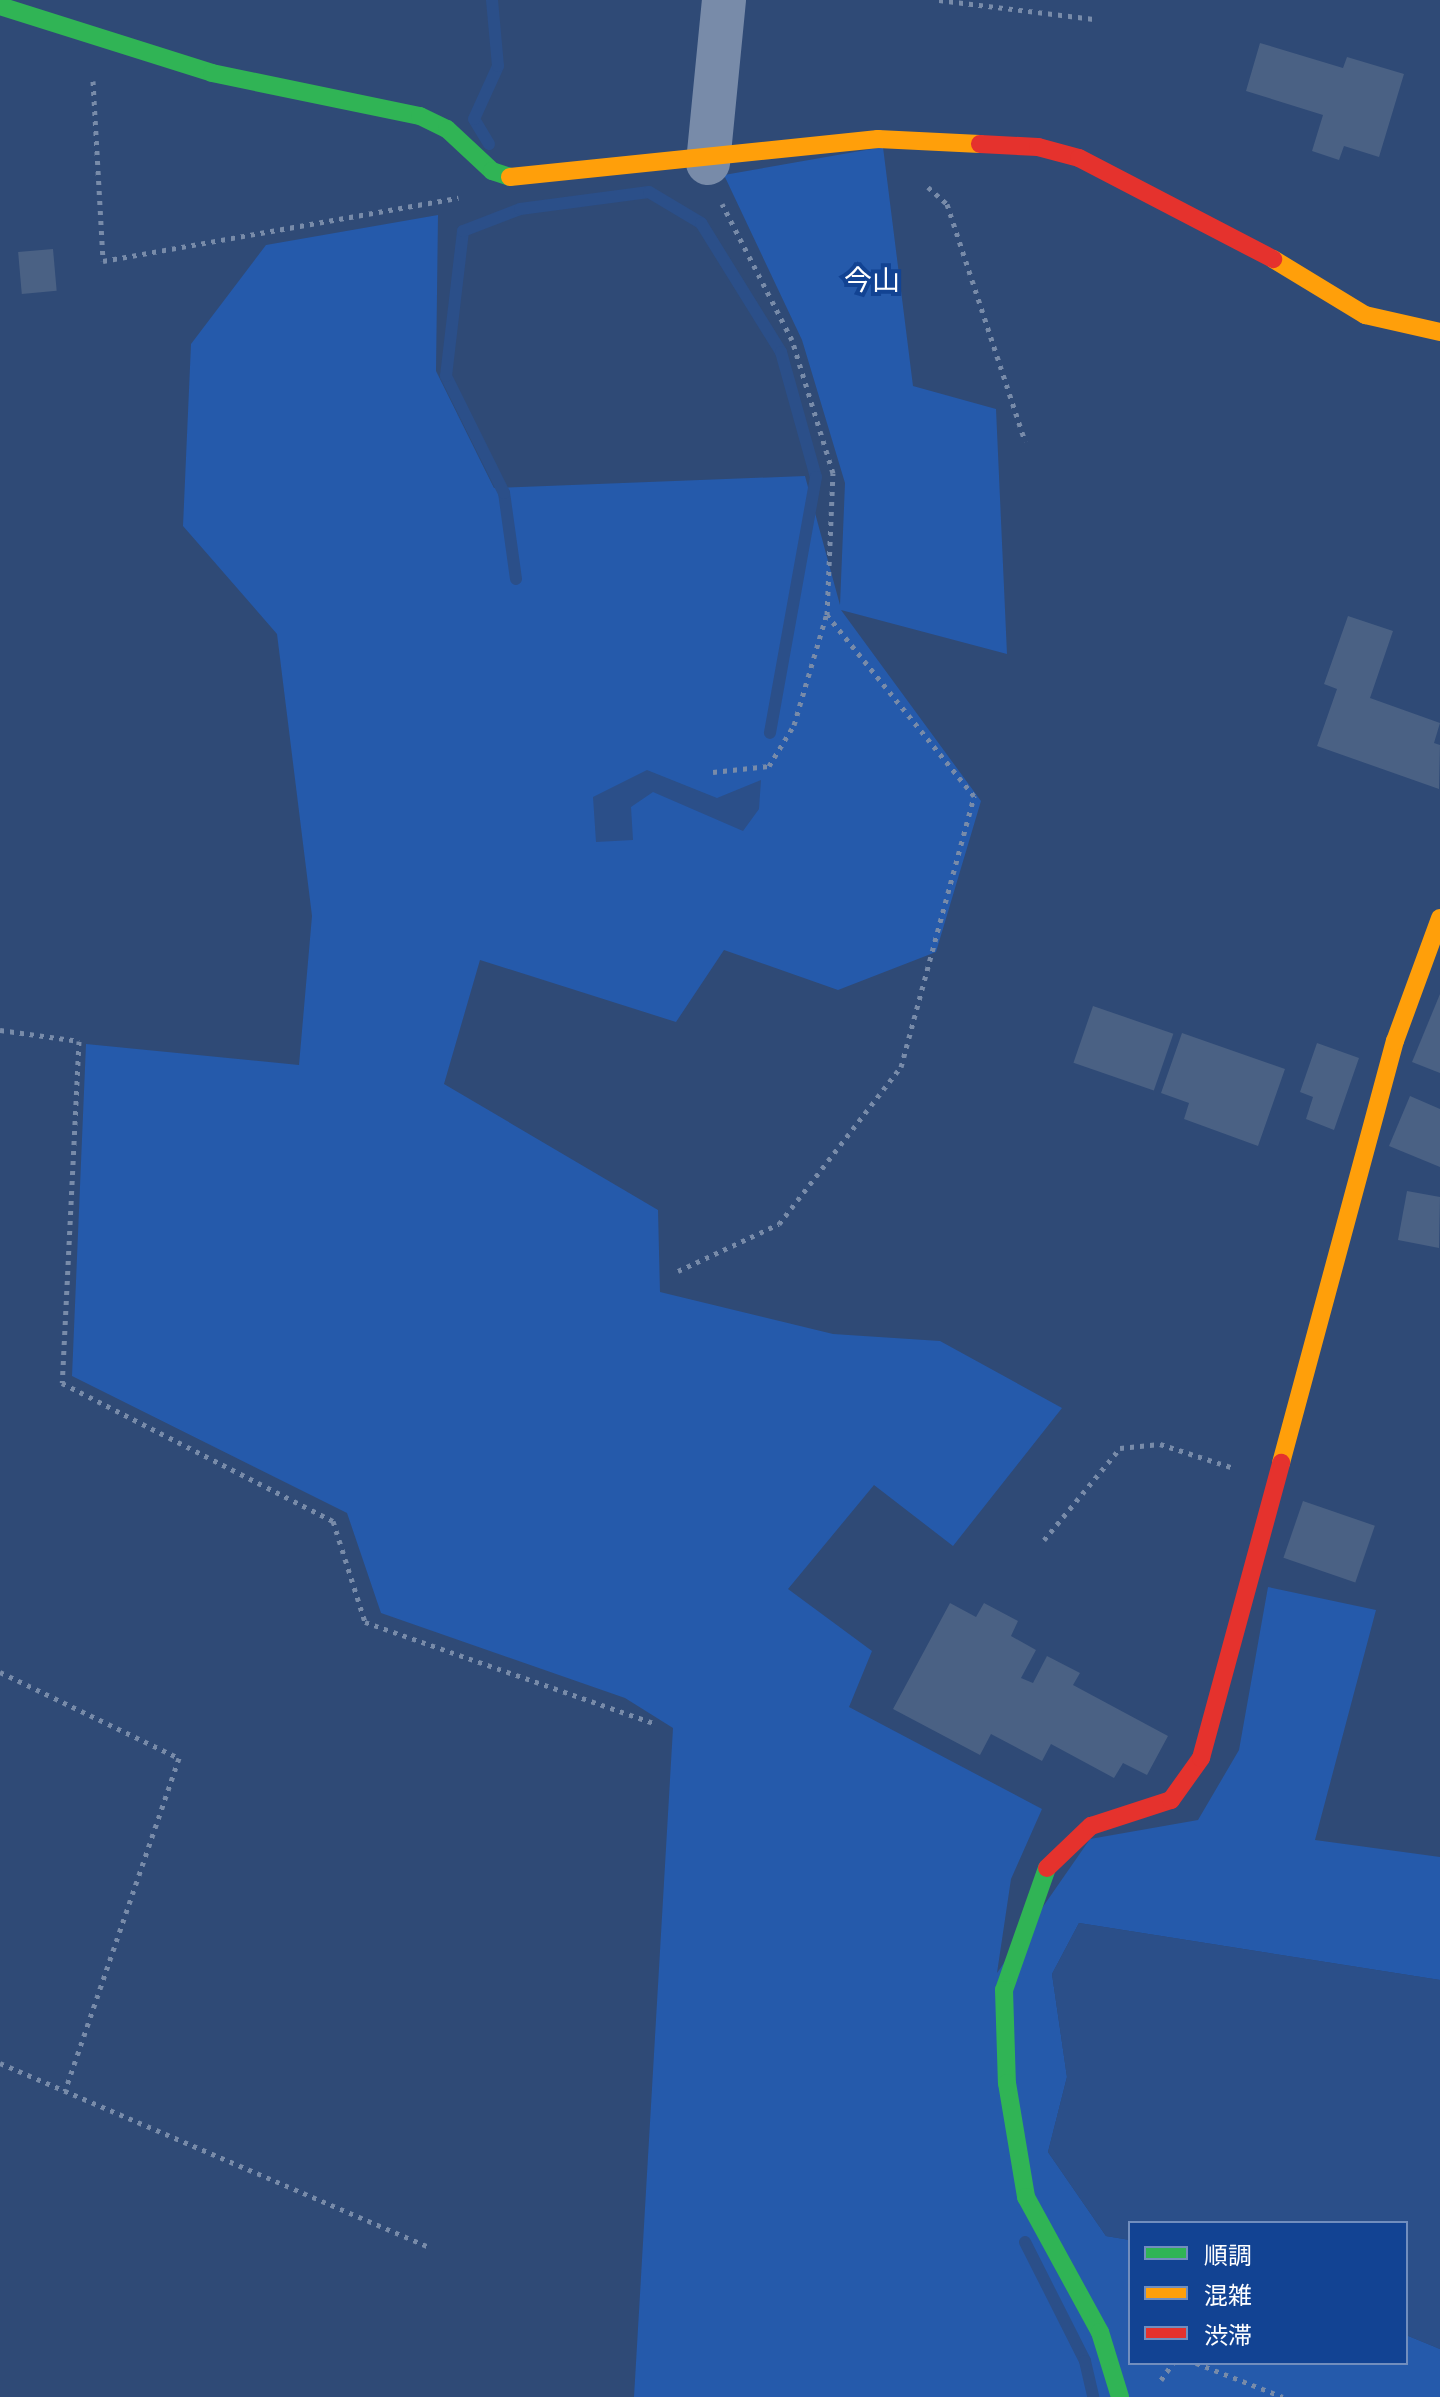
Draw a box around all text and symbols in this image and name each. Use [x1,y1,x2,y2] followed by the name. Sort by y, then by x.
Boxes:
[844,263,900,297] district label: 今山
[1128,2221,1408,2365] legend
[1204,2242,1252,2269] text: 順調
[1204,2282,1252,2309] text: 混雑
[1204,2322,1252,2349] text: 渋滞

